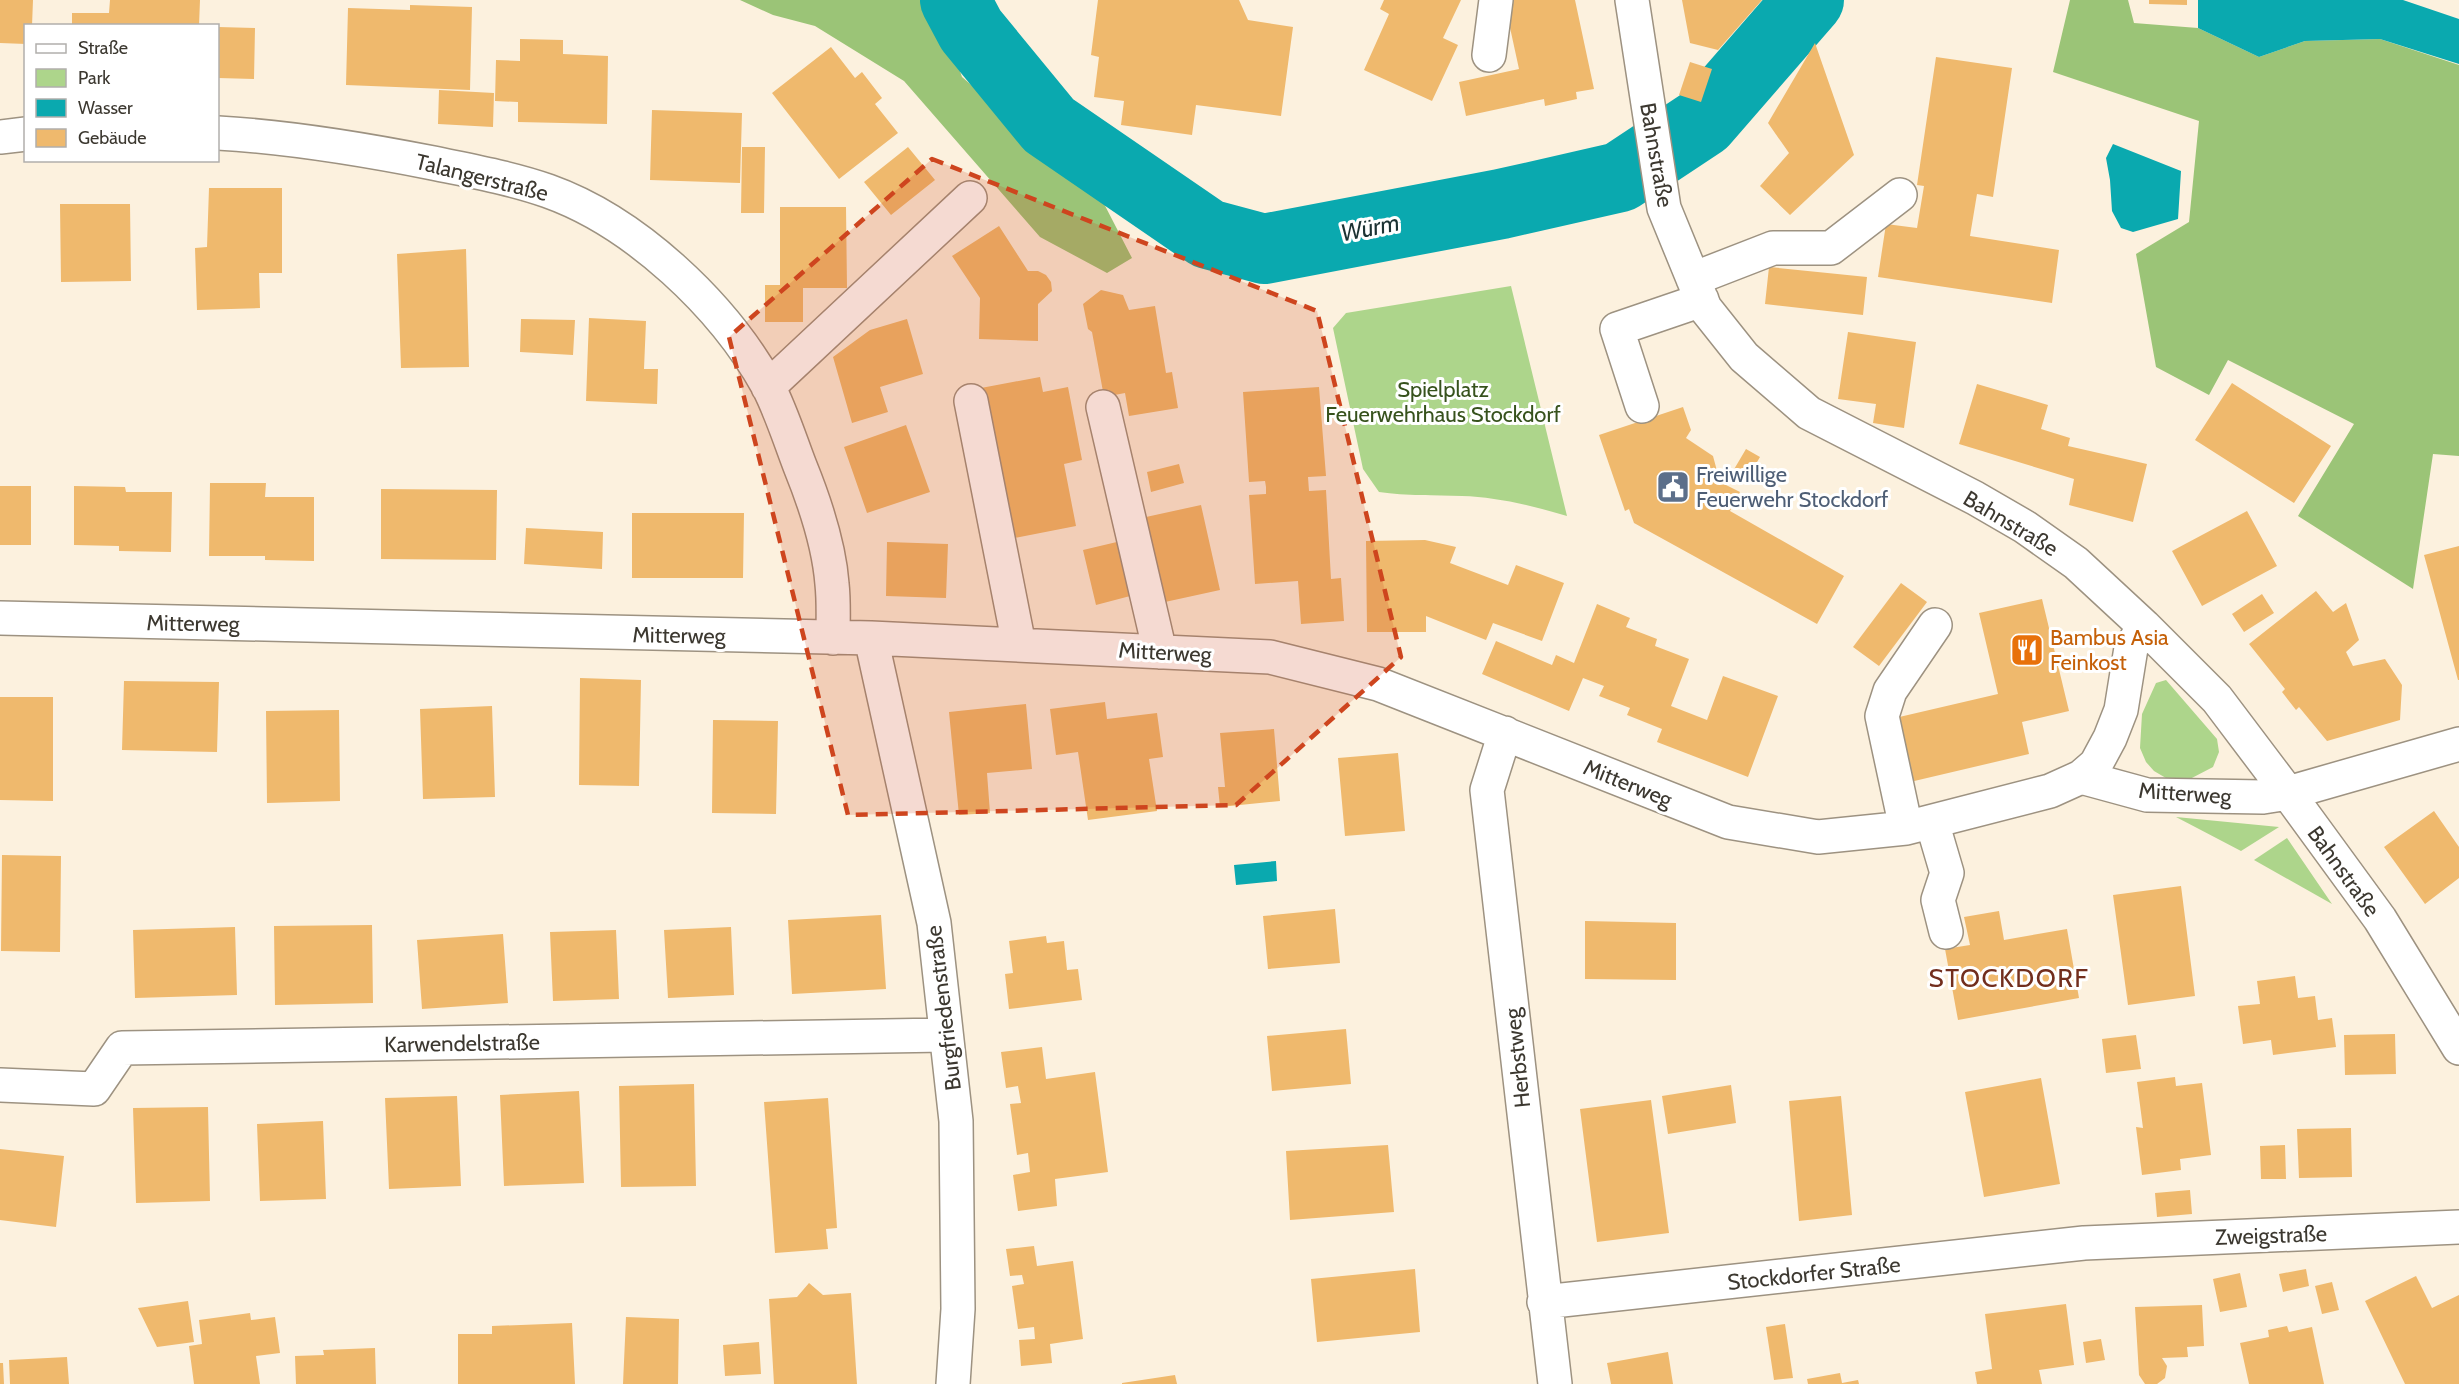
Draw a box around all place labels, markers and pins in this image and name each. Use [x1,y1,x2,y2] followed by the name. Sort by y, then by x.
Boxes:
[1696,461,1888,513] place label: Freiwillige Feuerwehr Stockdorf
[1655,469,1691,505] public building icon: Freiwillige Feuerwehr Stockdorf
[2050,624,2169,676] place label: Bambus Asia Feinkost
[2009,632,2045,668] restaurant icon: Bambus Asia Feinkost

